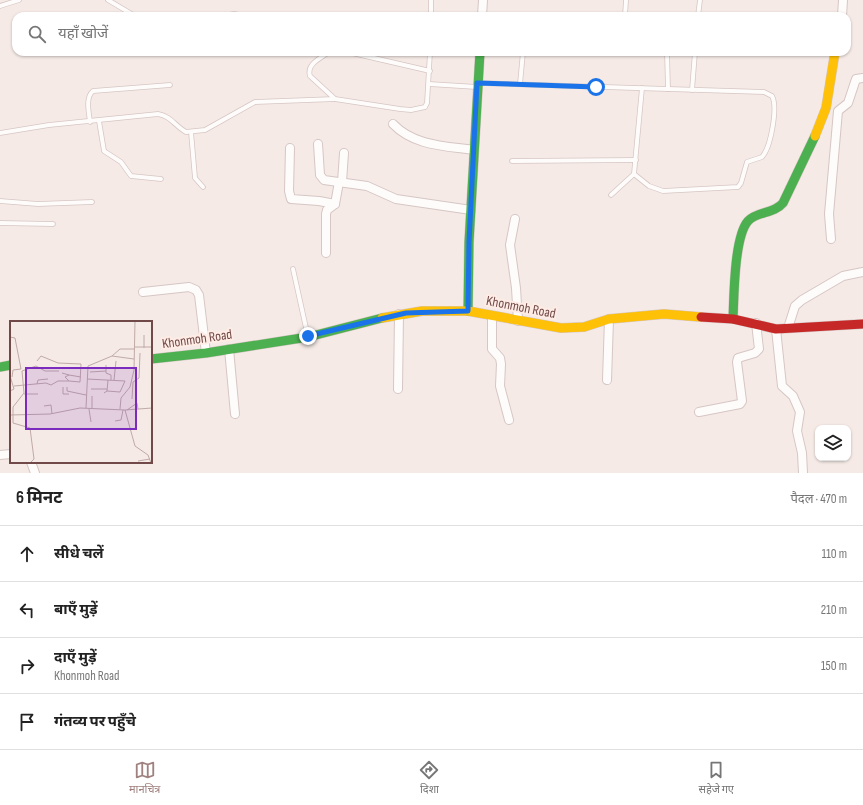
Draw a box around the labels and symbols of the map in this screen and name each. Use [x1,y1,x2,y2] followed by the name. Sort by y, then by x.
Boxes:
[587,78,605,96] route start
[485,292,557,322] street label: Khonmoh Road
[10,321,152,463] inset map
[161,326,233,352] street label: Khonmoh Road
[299,327,317,345] route end

